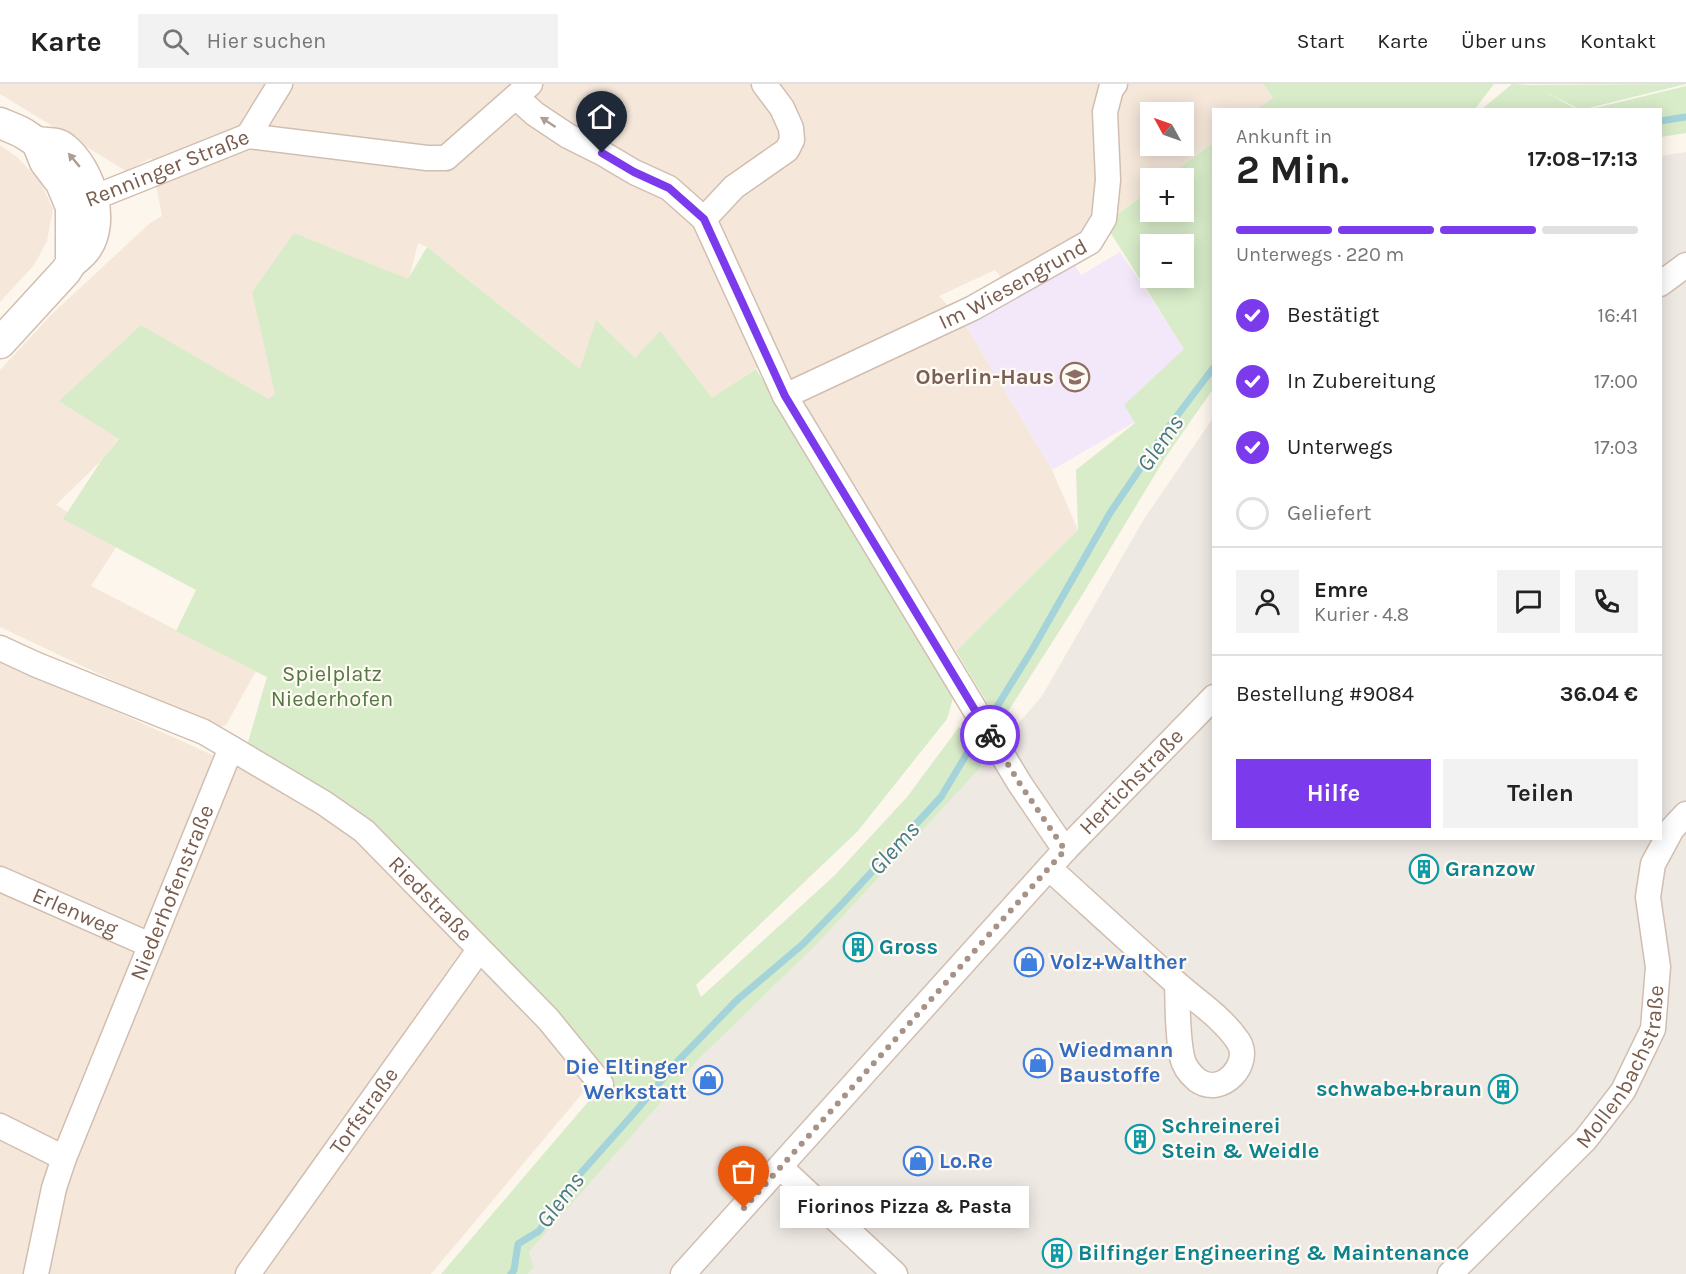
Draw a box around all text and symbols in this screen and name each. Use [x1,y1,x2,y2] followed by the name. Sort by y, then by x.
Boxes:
[138,14,558,68] search box
[30,25,102,58] text: Karte
[159,25,192,58] icon: search
[207,28,326,54] text: Hier suchen
[1297,29,1344,53] text: Start
[1377,29,1428,53] text: Karte
[1461,29,1547,53] text: Über uns
[1580,29,1656,53] text: Kontakt
[576,91,627,153] pin
[585,100,618,133] icon: home
[1140,102,1194,156] north arrow
[1140,102,1194,288] map controls
[540,117,556,128] one-way arrow
[81,124,253,213] street label: Renninger Straße
[1236,125,1332,148] text: Ankunft in
[1527,146,1638,172] text: 17:08–17:13
[1236,147,1349,193] text: 2 Min.
[68,153,81,168] one-way arrow
[1140,168,1194,222] button: +
[934,233,1092,335] street label: Im Wiesengrund
[1140,234,1194,288] button: −
[1236,243,1404,266] text: Unterwegs · 220 m
[1236,299,1269,332] icon: check
[1287,302,1379,328] text: Bestätigt
[1598,304,1638,327] text: 16:41
[1059,361,1091,393] school or university icon: Oberlin-Haus
[916,364,1054,390] place label: Oberlin-Haus
[1236,365,1269,398] icon: check
[1287,368,1435,394] text: In Zubereitung
[1594,370,1638,393] text: 17:00
[1131,409,1189,477] water label: Glems
[1236,431,1269,464] icon: check
[1287,434,1393,460] text: Unterwegs
[1594,436,1638,459] text: 17:03
[1287,500,1372,526] text: Geliefert
[1236,570,1299,633] button: person
[1497,570,1560,633] button: chat
[1575,570,1638,633] button: phone
[1314,577,1368,603] text: Emre
[1314,603,1409,626] text: Kurier · 4.8
[271,661,393,712] park label: Spielplatz Niederhofen
[1236,681,1414,707] text: Bestellung #9084
[1560,681,1638,707] text: 36.04 €
[960,705,1020,765] courier
[974,719,1007,752] icon: bike
[1074,723,1189,840] street label: Hertichstraße
[1236,759,1431,828] button: Hilfe
[1443,759,1638,828] button: Teilen
[125,801,219,984] street label: Niederhofenstraße
[863,815,925,881] water label: Glems
[383,851,478,947] street label: Riedstraße
[1408,853,1440,885] building icon: Granzow
[1445,856,1535,882] place label: Granzow
[28,882,122,942] street label: Erlenweg
[842,931,874,963] building icon: Gross
[879,934,938,960] place label: Gross
[1013,946,1045,978] shop icon: Volz+Walther
[1050,949,1187,975] place label: Volz+Walther
[1570,984,1669,1154] street label: Mollenbachstraße
[1059,1037,1173,1088] place label: Wiedmann Baustoffe
[1022,1047,1054,1079] shop icon: Wiedmann Baustoffe
[565,1054,687,1105] place label: Die Eltinger Werkstatt
[324,1062,404,1160] street label: Torfstraße
[692,1064,724,1096] shop icon: Die Eltinger Werkstatt
[1487,1073,1519,1105] building icon: schwabe+braun
[1316,1076,1482,1102] place label: schwabe+braun
[1161,1113,1319,1164] place label: Schreinerei Stein & Weidle
[1124,1123,1156,1155] building icon: Schreinerei Stein & Weidle
[902,1145,934,1177] shop icon: Lo.Re
[718,1146,769,1208] pin
[939,1148,993,1174] place label: Lo.Re
[727,1155,760,1188] icon: bag
[530,1167,590,1233] water label: Glems
[780,1187,1029,1229] callout: Fiorinos Pizza & Pasta
[797,1195,1012,1218] text: Fiorinos Pizza & Pasta
[1041,1237,1073,1269] building icon: Bilfinger Engineering & Maintenance
[1078,1240,1469,1266] place label: Bilfinger Engineering & Maintenance

